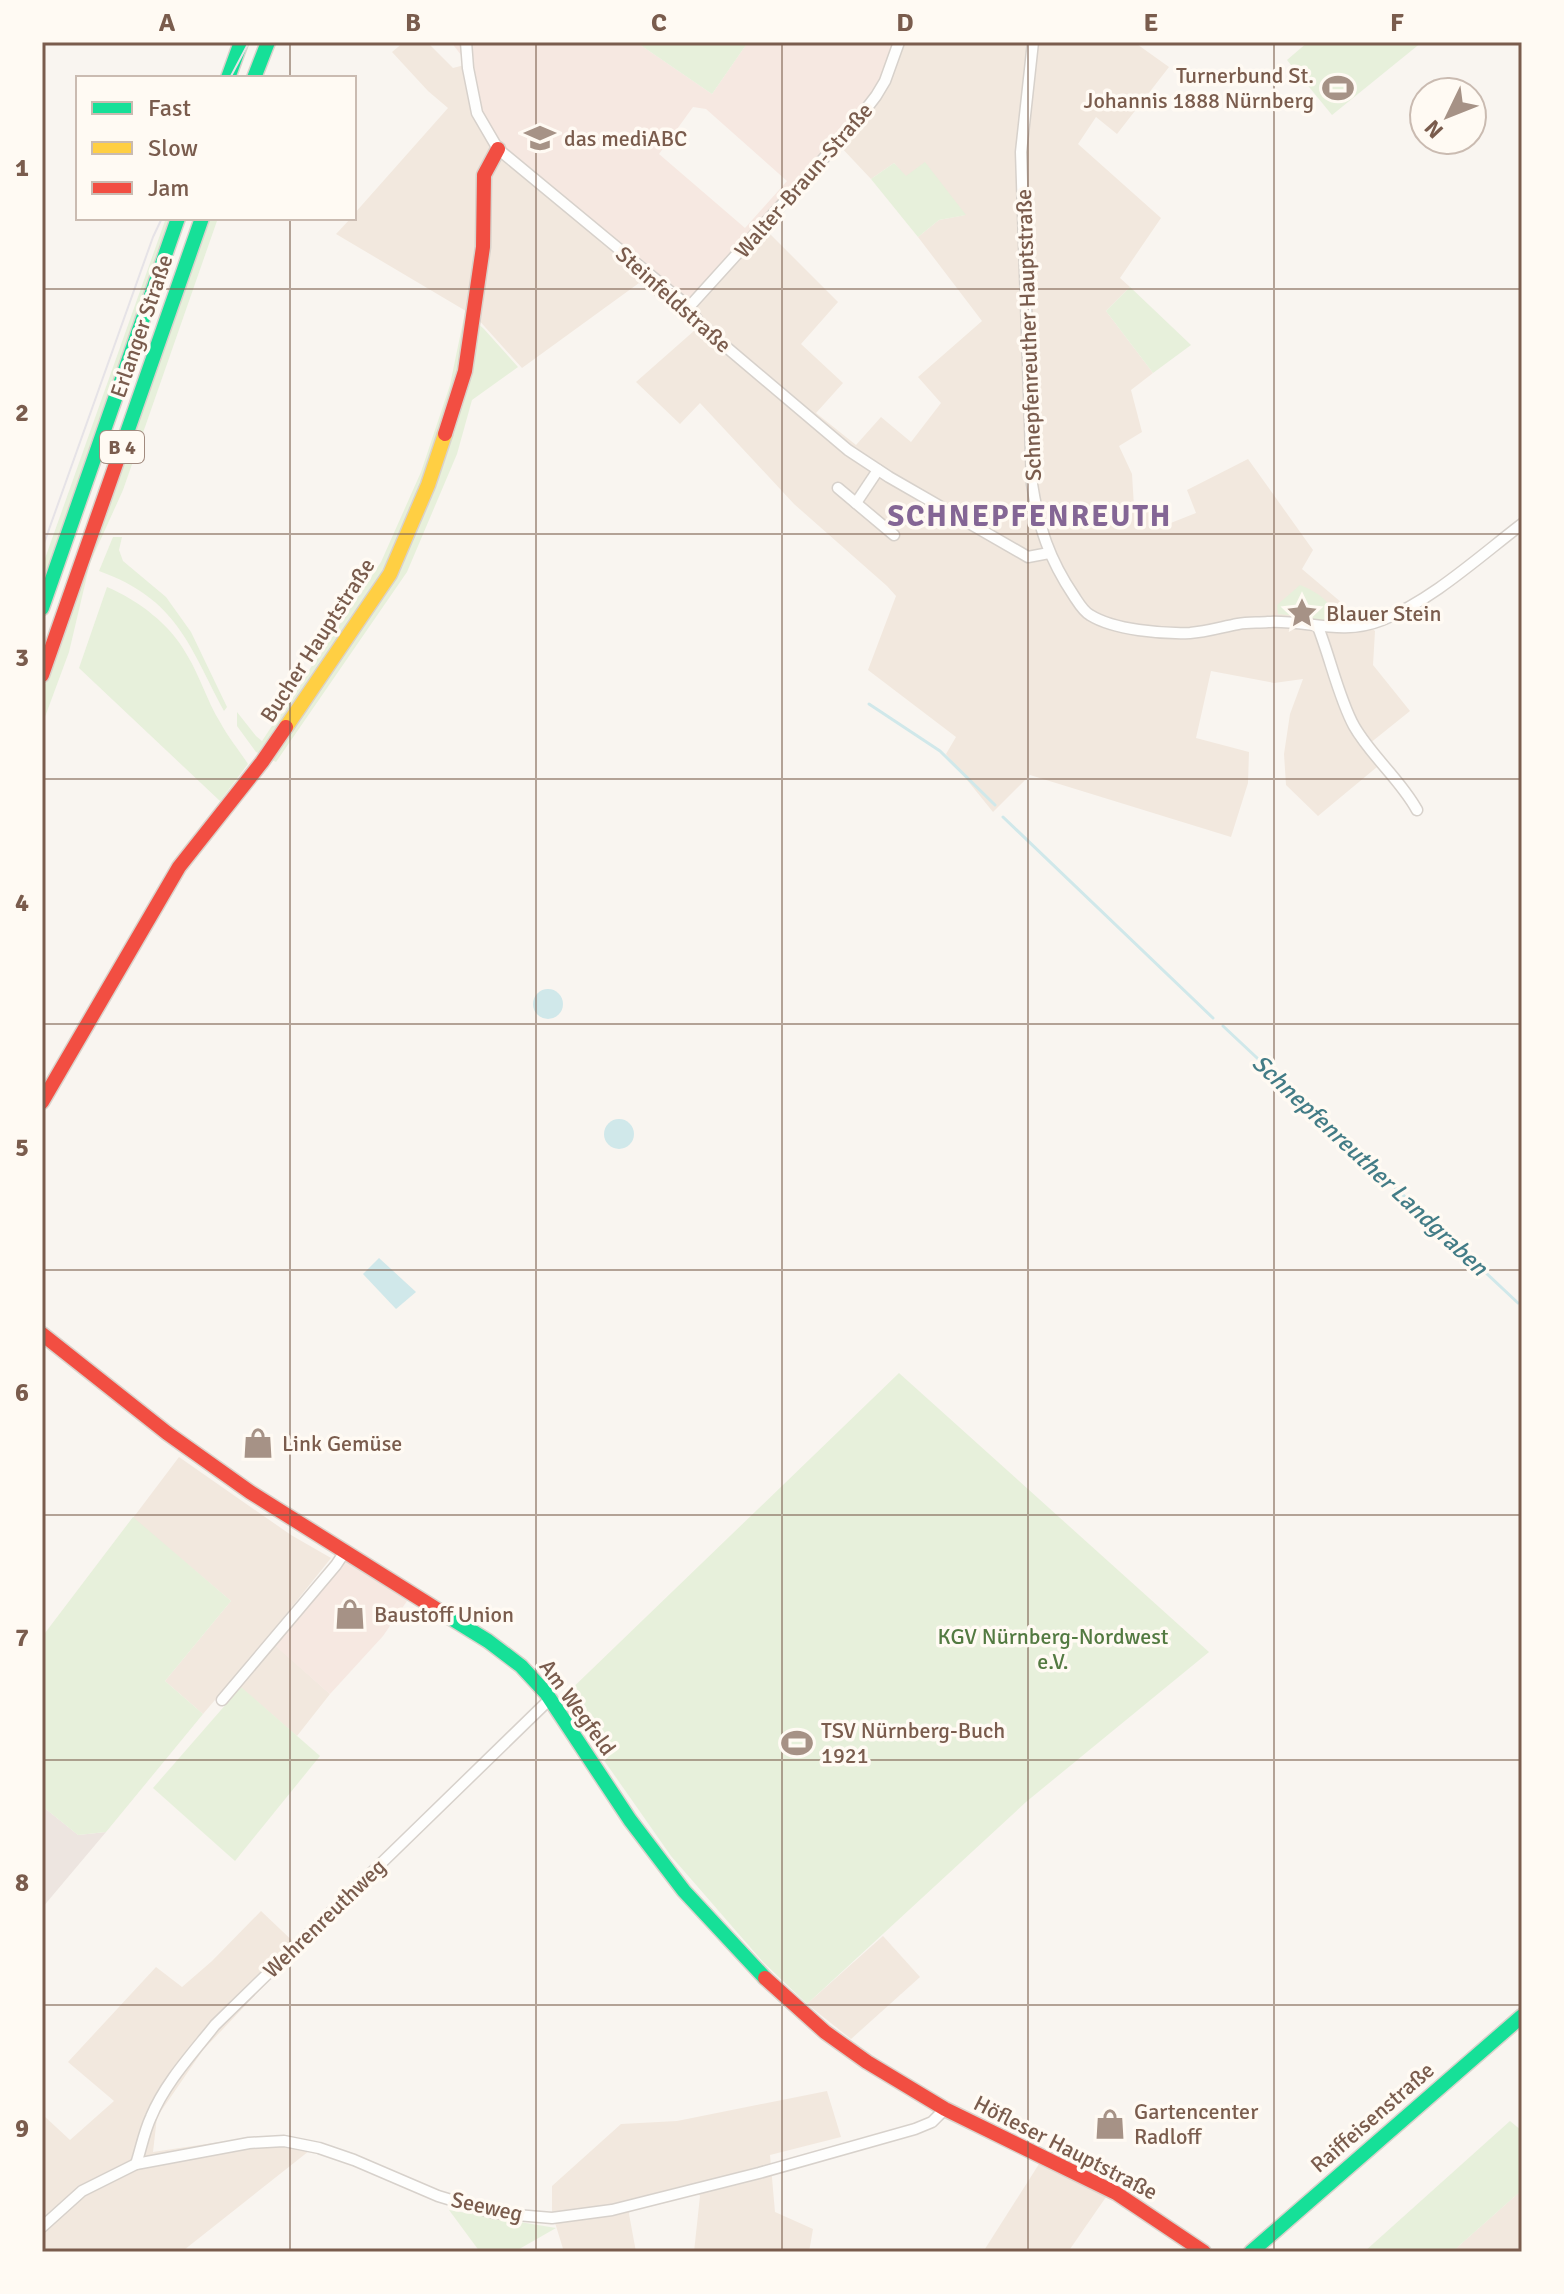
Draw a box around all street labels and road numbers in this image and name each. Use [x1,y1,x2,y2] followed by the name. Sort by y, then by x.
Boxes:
[729,97,878,264] street label: Walter-Braun-Straße
[1010,188,1047,482] street label: Schnepfenreuther Hauptstraße
[610,240,737,358] street label: Steinfeldstraße
[104,251,179,401] street label: Erlanger Straße
[100,431,144,463] road number: B 4
[254,553,381,727] street label: Bucher Hauptstraße
[534,1654,622,1761] street label: Am Wegfeld
[257,1853,391,1984] street label: Wehrenreuthweg
[1305,2056,1440,2178] street label: Raiffeisenstraße
[969,2089,1162,2205] street label: Höfleser Hauptstraße
[449,2186,525,2227] street label: Seeweg

